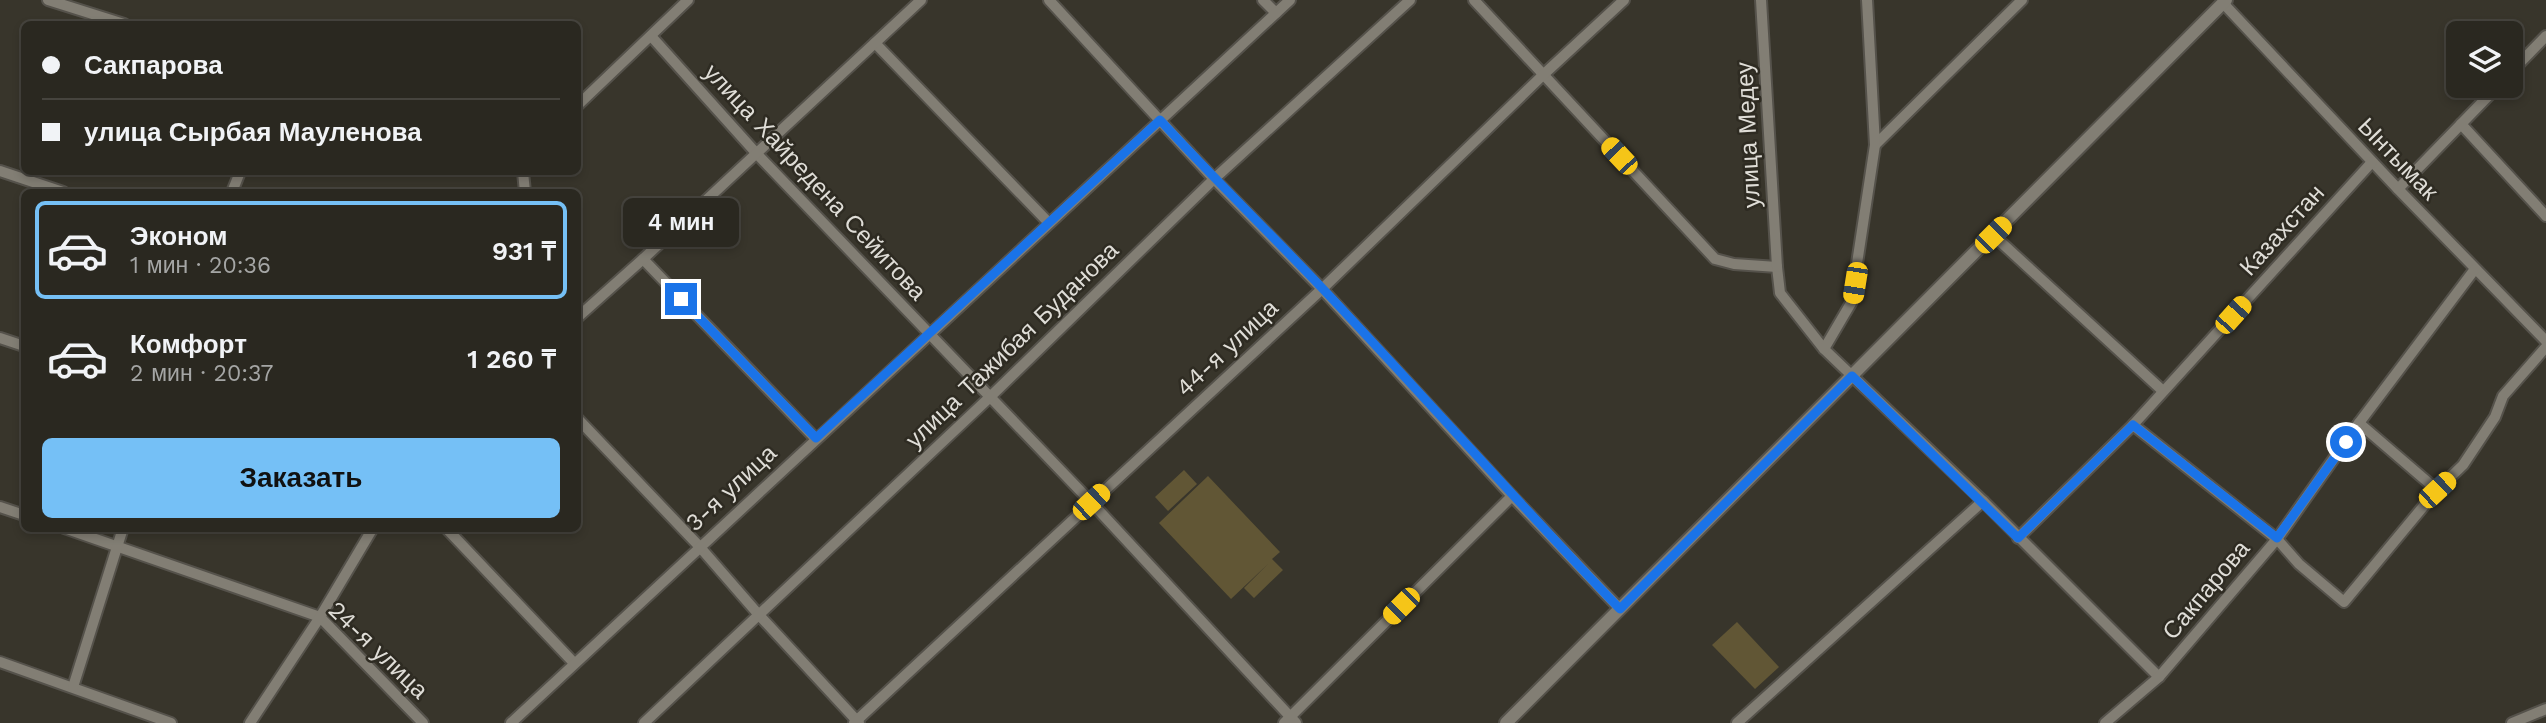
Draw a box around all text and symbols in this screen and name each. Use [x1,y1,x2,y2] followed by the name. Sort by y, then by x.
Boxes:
[2446,21,2523,98] map controls
[2446,21,2523,98] button: layers
[84,50,223,80] text: Сакпарова
[698,58,932,306] street label: улица Хайредена Сейитова
[1730,61,1766,209] street label: улица Медеу
[2352,112,2444,206] street label: Ынтымак
[84,117,422,147] text: улица Сырбая Мауленова
[1597,133,1642,179] car
[2234,179,2330,281] street label: Казахстан
[623,198,739,246] callout: 4 мин
[648,209,714,236] text: 4 мин
[1971,213,2016,257] car
[46,219,109,282] icon: car
[130,221,228,251] text: Эконом
[492,236,556,266] text: 931 ₸
[900,236,1125,454] street label: улица Тажибая Буданова
[130,252,271,279] text: 1 мин · 20:36
[1842,261,1869,305] car
[665,283,697,315] route end
[2212,292,2255,338] car
[1170,293,1284,402] street label: 44-я улица
[46,327,109,390] icon: car
[130,329,247,359] text: Комфорт
[467,344,556,374] text: 1 260 ₸
[130,360,273,387] text: 2 мин · 20:37
[2330,426,2362,458] route start
[42,438,560,518] button: Заказать
[680,439,782,537] street label: 3-я улица
[2415,468,2460,512] car
[1069,480,1114,524] car
[2157,534,2256,645] street label: Сакпарова
[1379,584,1424,628] car
[322,596,434,705] street label: 24-я улица

